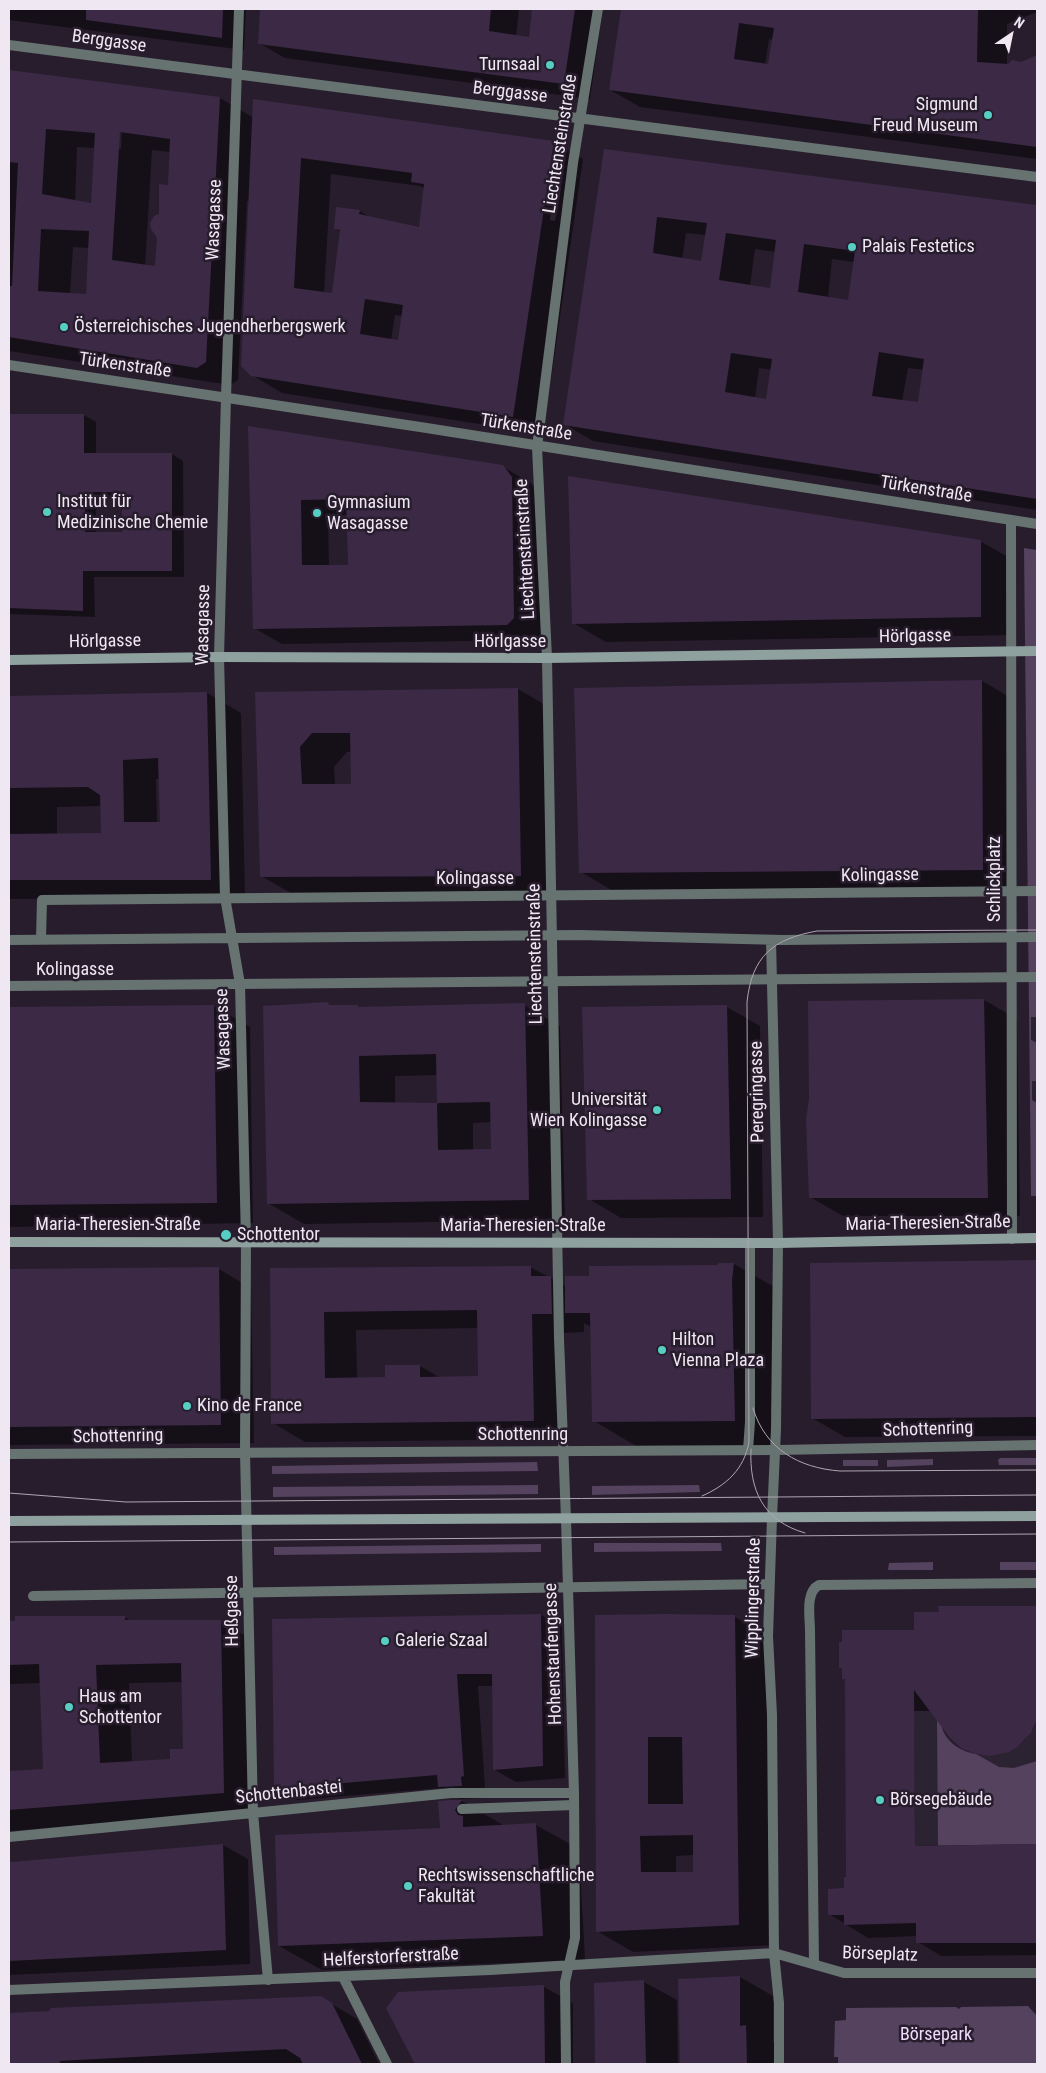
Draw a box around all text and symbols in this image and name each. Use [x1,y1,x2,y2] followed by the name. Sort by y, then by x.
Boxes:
[986,10,1036,60] north arrow
[1011,14,1027,32] text: N
[70,26,148,58] street label: Berggasse
[479,54,540,76] place label: Turnsaal
[544,59,556,71] marker: Turnsaal
[539,73,583,215] street label: Liechtensteinstraße
[472,78,548,108] street label: Berggasse
[873,94,978,136] place label: Sigmund Freud Museum
[982,109,994,121] marker: Sigmund Freud Museum
[203,179,227,261] street label: Wasagasse
[862,236,975,258] place label: Palais Festetics
[846,241,858,253] marker: Palais Festetics
[74,316,346,338] place label: Österreichisches Jugendherbergswerk
[58,321,70,333] marker: Österreichisches Jugendherbergswerk
[77,349,173,383] street label: Türkenstraße
[478,410,574,446] street label: Türkenstraße
[878,472,974,508] street label: Türkenstraße
[512,478,540,620] street label: Liechtensteinstraße
[57,491,208,534] place label: Institut für Medizinische Chemie
[327,492,411,534] place label: Gymnasium Wasagasse
[41,506,53,518] marker: Institut für Medizinische Chemie
[311,507,323,519] marker: Gymnasium Wasagasse
[192,584,216,666] street label: Wasagasse
[879,626,951,648] street label: Hörlgasse
[69,631,141,653] street label: Hörlgasse
[474,631,546,653] street label: Hörlgasse
[984,836,1006,922] street label: Schlickplatz
[841,865,919,887] street label: Kolingasse
[436,868,514,890] street label: Kolingasse
[524,884,548,1024] street label: Liechtensteinstraße
[36,959,114,981] street label: Kolingasse
[212,988,236,1070] street label: Wasagasse
[746,1041,770,1143] street label: Peregringasse
[530,1089,647,1132] place label: Universität Wien Kolingasse
[651,1104,663,1116] marker: Universität Wien Kolingasse
[845,1212,1011,1236] street label: Maria-Theresien-Straße
[35,1214,201,1236] street label: Maria-Theresien-Straße
[440,1215,606,1237] street label: Maria-Theresien-Straße
[237,1224,320,1246] place label: Schottentor
[219,1228,233,1242] marker: Schottentor
[672,1329,764,1372] place label: Hilton Vienna Plaza
[656,1344,668,1356] marker: Hilton Vienna Plaza
[197,1395,302,1417] place label: Kino de France
[181,1400,193,1412] marker: Kino de France
[882,1418,974,1442] street label: Schottenring
[478,1424,568,1446] street label: Schottenring
[73,1425,163,1449] street label: Schottenring
[742,1538,766,1658] street label: Wipplingerstraße
[222,1575,244,1647] street label: Heßgasse
[541,1583,567,1725] street label: Hohenstaufengasse
[395,1630,488,1652] place label: Galerie Szaal
[379,1635,391,1647] marker: Galerie Szaal
[79,1686,162,1728] place label: Haus am Schottentor
[63,1701,75,1713] marker: Haus am Schottentor
[235,1777,343,1809] street label: Schottenbastei
[890,1789,992,1811] place label: Börsegebäude
[874,1794,886,1806] marker: Börsegebäude
[418,1865,595,1908] place label: Rechtswissenschaftliche Fakultät
[402,1880,414,1892] marker: Rechtswissenschaftliche Fakultät
[842,1943,918,1967] street label: Börseplatz
[323,1944,459,1972] street label: Helferstorferstraße
[900,2024,972,2046] park label: Börsepark

